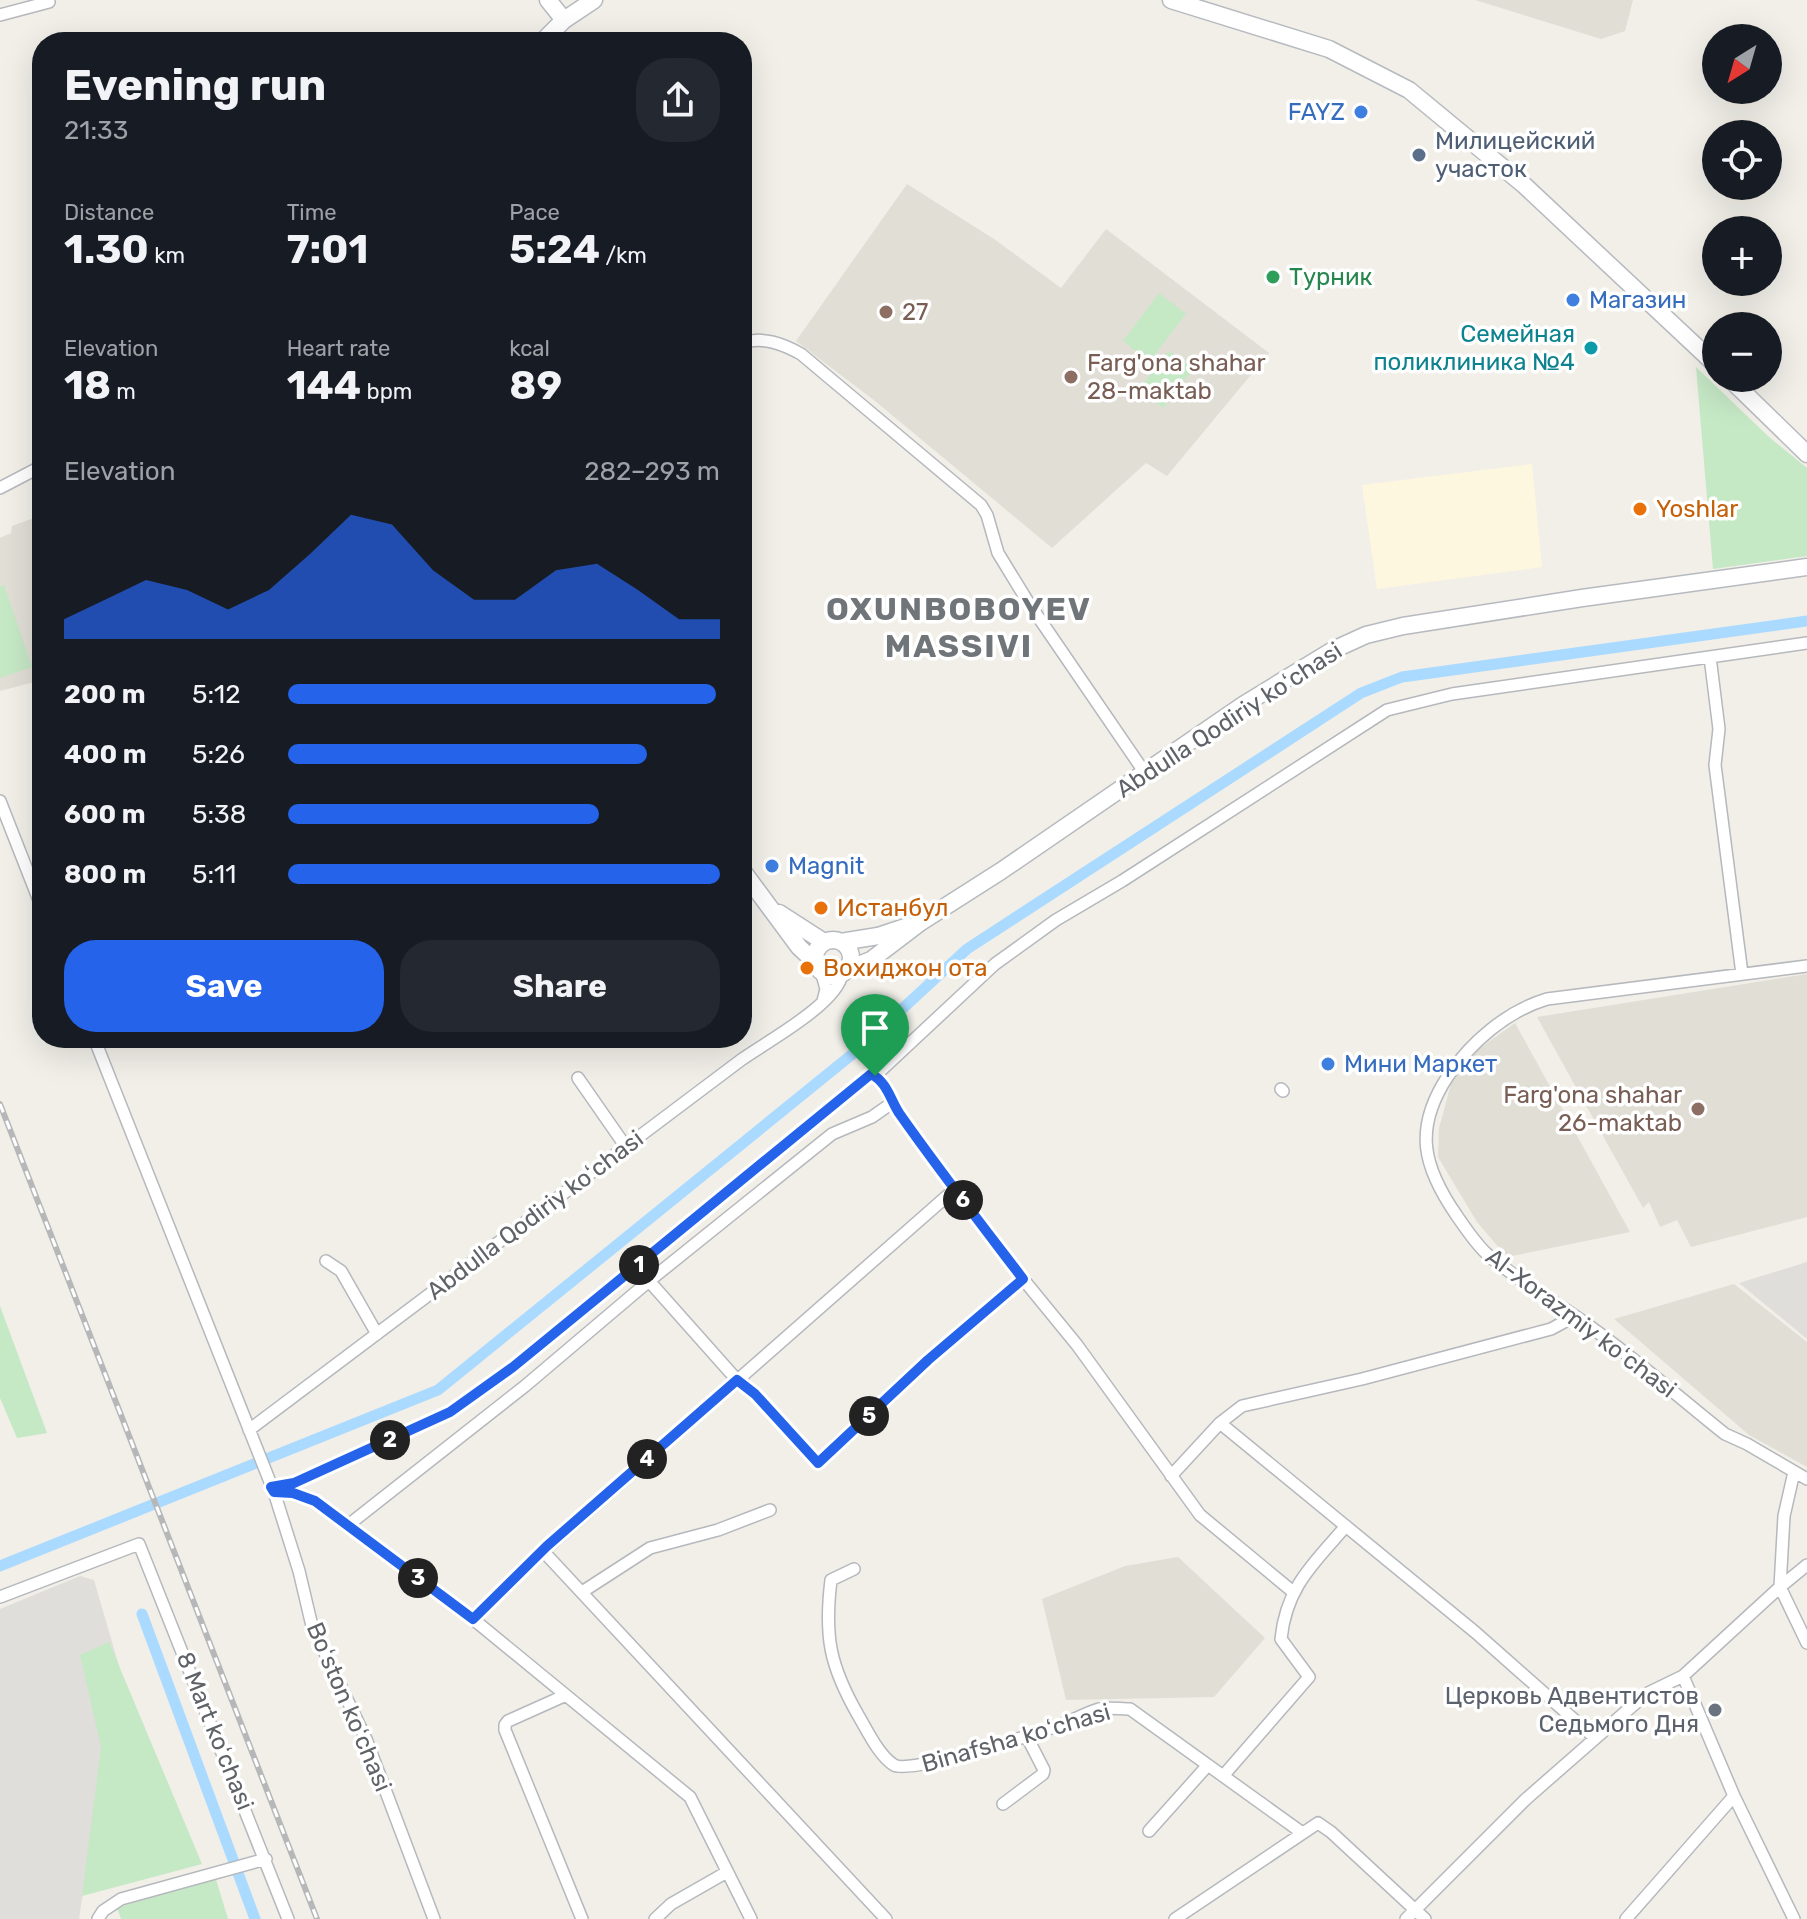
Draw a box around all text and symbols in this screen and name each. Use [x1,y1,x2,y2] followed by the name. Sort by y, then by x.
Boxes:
[1702,24,1782,104] north arrow
[1702,24,1782,392] map controls
[636,58,720,142] button: share
[64,59,326,111] text: Evening run
[1288,98,1345,126] place label: FAYZ
[1352,103,1370,121] marker: FAYZ
[64,115,128,146] text: 21:33
[1702,120,1782,200] button: locate
[1435,127,1595,183] place label: Милицейский участок
[1410,146,1428,164] marker: Милицейский участок
[64,199,154,226] text: Distance
[287,199,337,226] text: Time
[509,199,560,226] text: Pace
[1702,216,1782,296] button: +
[64,226,149,273] text: 1.30
[287,226,368,273] text: 7:01
[509,226,600,273] text: 5:24
[149,242,185,269] text: km
[600,242,647,269] text: /km
[1289,263,1373,291] place label: Турник
[1264,268,1282,286] marker: Турник
[1589,286,1686,314] place label: Магазин
[1564,291,1582,309] marker: Магазин
[902,298,928,326] place label: 27
[877,303,895,321] marker: 27
[1702,312,1782,392] button: −
[1373,320,1575,376] place label: Семейная поликлиника №4
[64,335,158,362] text: Elevation
[287,335,390,362] text: Heart rate
[509,335,550,362] text: kcal
[1582,339,1600,357] marker: Семейная поликлиника №4
[1087,349,1266,405] place label: Farg'ona shahar 28-maktab
[64,362,111,409] text: 18
[287,362,361,409] text: 144
[509,362,562,409] text: 89
[1062,368,1080,386] marker: Farg'ona shahar 28-maktab
[111,378,136,405] text: m
[361,378,412,405] text: bpm
[64,456,175,487] text: Elevation
[584,456,720,487] text: 282–293 m
[1656,495,1738,523] place label: Yoshlar
[1631,500,1649,518] marker: Yoshlar
[826,590,1092,665] district label: OXUNBOBOYEV MASSIVI
[1111,637,1347,803] street label: Abdulla Qodiriy koʻchasi
[64,679,146,710] text: 200 m
[192,679,241,710] text: 5:12
[64,739,146,770] text: 400 m
[192,739,245,770] text: 5:26
[64,799,146,830] text: 600 m
[192,799,246,830] text: 5:38
[788,852,864,880] place label: Magnit
[763,857,781,875] marker: Magnit
[64,859,146,890] text: 800 m
[192,859,236,890] text: 5:11
[837,894,948,922] place label: Истанбул
[812,899,830,917] marker: Истанбул
[64,940,384,1032] button: Save
[400,940,720,1032] button: Share
[823,954,988,982] place label: Вохиджон ота
[798,959,816,977] marker: Вохиджон ота
[841,994,909,1076] pin
[853,1006,897,1050] icon: arrive
[1344,1050,1497,1078] place label: Мини Маркет
[1319,1055,1337,1073] marker: Мини Маркет
[1503,1081,1682,1137] place label: Farg'ona shahar 26-maktab
[1689,1100,1707,1118] marker: Farg'ona shahar 26-maktab
[421,1125,649,1305] street label: Abdulla Qodiriy koʻchasi
[943,1180,983,1220] pin: 6
[956,1186,970,1213] text: 6
[1480,1242,1682,1404] street label: Al-Xorazmiy koʻchasi
[619,1245,659,1285] pin: 1
[634,1251,644,1278] text: 1
[849,1396,889,1436] pin: 5
[862,1402,876,1429] text: 5
[370,1420,410,1460] pin: 2
[383,1426,397,1453] text: 2
[627,1439,667,1479] pin: 4
[639,1445,655,1472] text: 4
[398,1558,438,1598] pin: 3
[411,1564,425,1591] text: 3
[301,1618,397,1796] street label: Boʻston koʻchasi
[171,1648,259,1814] street label: 8 Mart koʻchasi
[1445,1682,1699,1738] place label: Церковь Адвентистов Седьмого Дня
[919,1698,1113,1778] street label: Binafsha koʻchasi
[1706,1701,1724,1719] marker: Церковь Адвентистов Седьмого Дня

